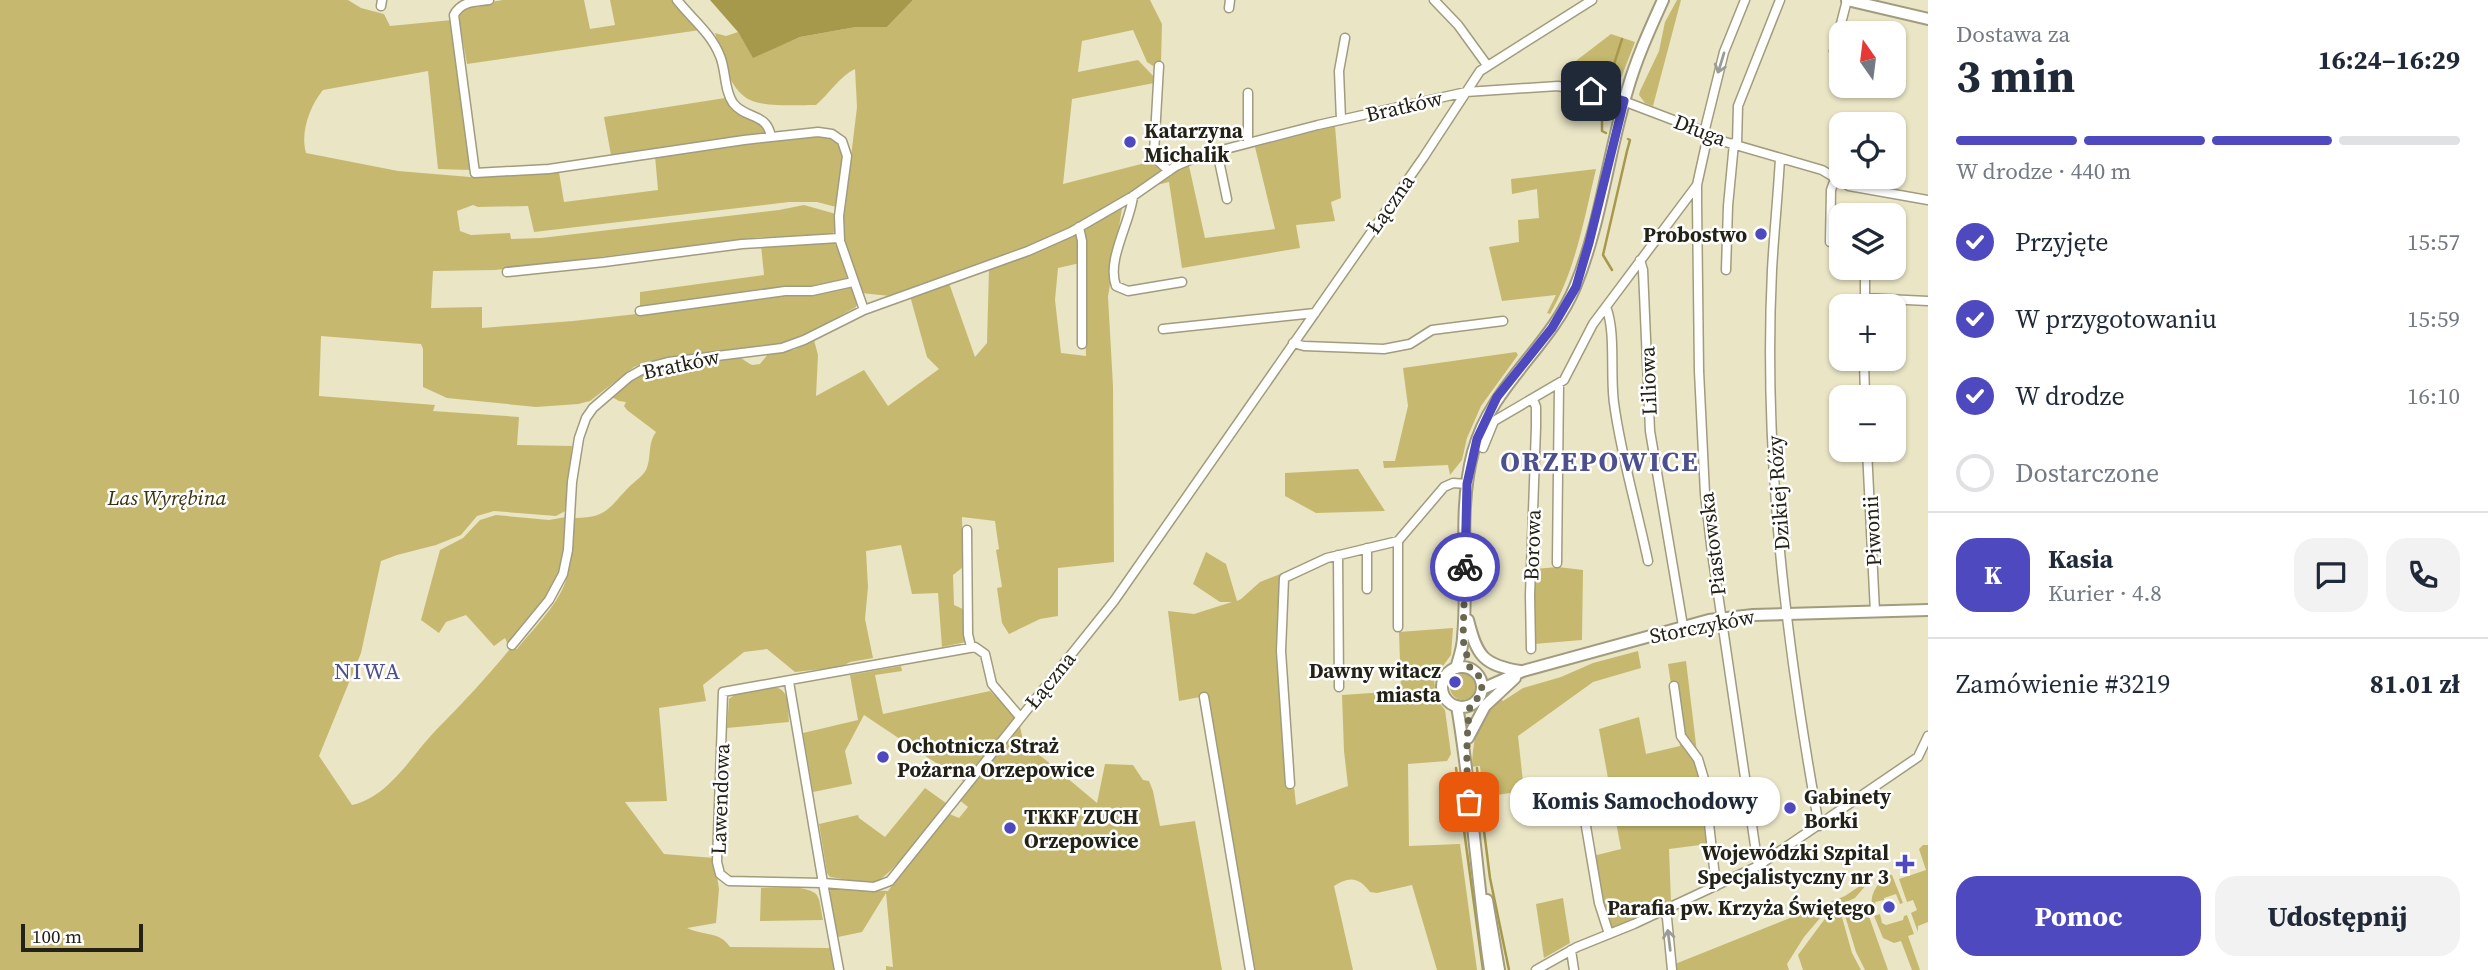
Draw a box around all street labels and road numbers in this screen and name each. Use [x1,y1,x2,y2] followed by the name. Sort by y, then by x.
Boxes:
[1363,83,1445,129] street label: Bratków
[1670,107,1731,153] street label: Długa
[1359,168,1421,240] street label: Łączna
[640,342,722,386] street label: Bratków
[1632,346,1664,416] street label: Liliowa
[1759,434,1796,551] street label: Dzikiej Róży
[1691,490,1733,597] street label: Piastowska
[1856,495,1888,567] street label: Piwonii
[1516,509,1548,581] street label: Borowa
[1647,602,1757,650] street label: Storczyków
[1018,645,1082,715] street label: Łączna
[704,742,736,855] street label: Lawendowa

